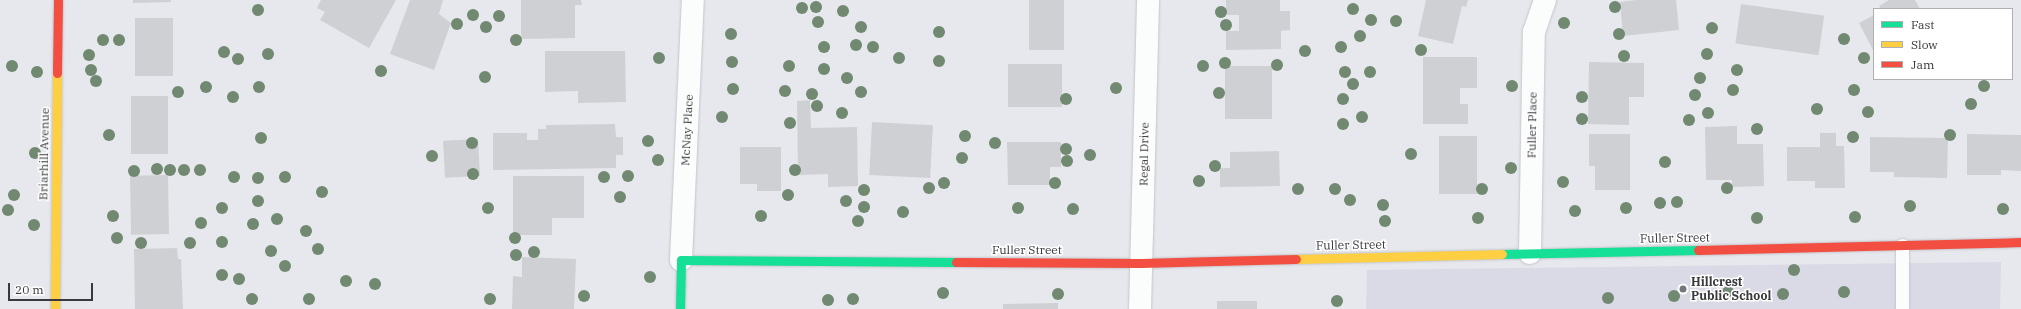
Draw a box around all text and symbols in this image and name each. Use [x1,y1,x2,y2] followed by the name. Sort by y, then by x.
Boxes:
[1873,8,2013,80] legend
[1911,17,1935,32] text: Fast
[1911,37,1938,52] text: Slow
[1911,57,1934,72] text: Jam
[1524,92,1540,158] street label: Fuller Place
[678,94,696,166] street label: McNay Place
[36,108,52,200] street label: Briarhill Avenue
[1136,122,1152,186] street label: Regal Drive
[1640,230,1710,246] street label: Fuller Street
[1316,237,1386,253] street label: Fuller Street
[992,243,1062,257] street label: Fuller Street
[10,275,95,301] scale bar
[1691,275,1771,303] place label: Hillcrest Public School
[15,282,44,297] text: 20 m
[1678,284,1688,294] marker: Hillcrest Public School

